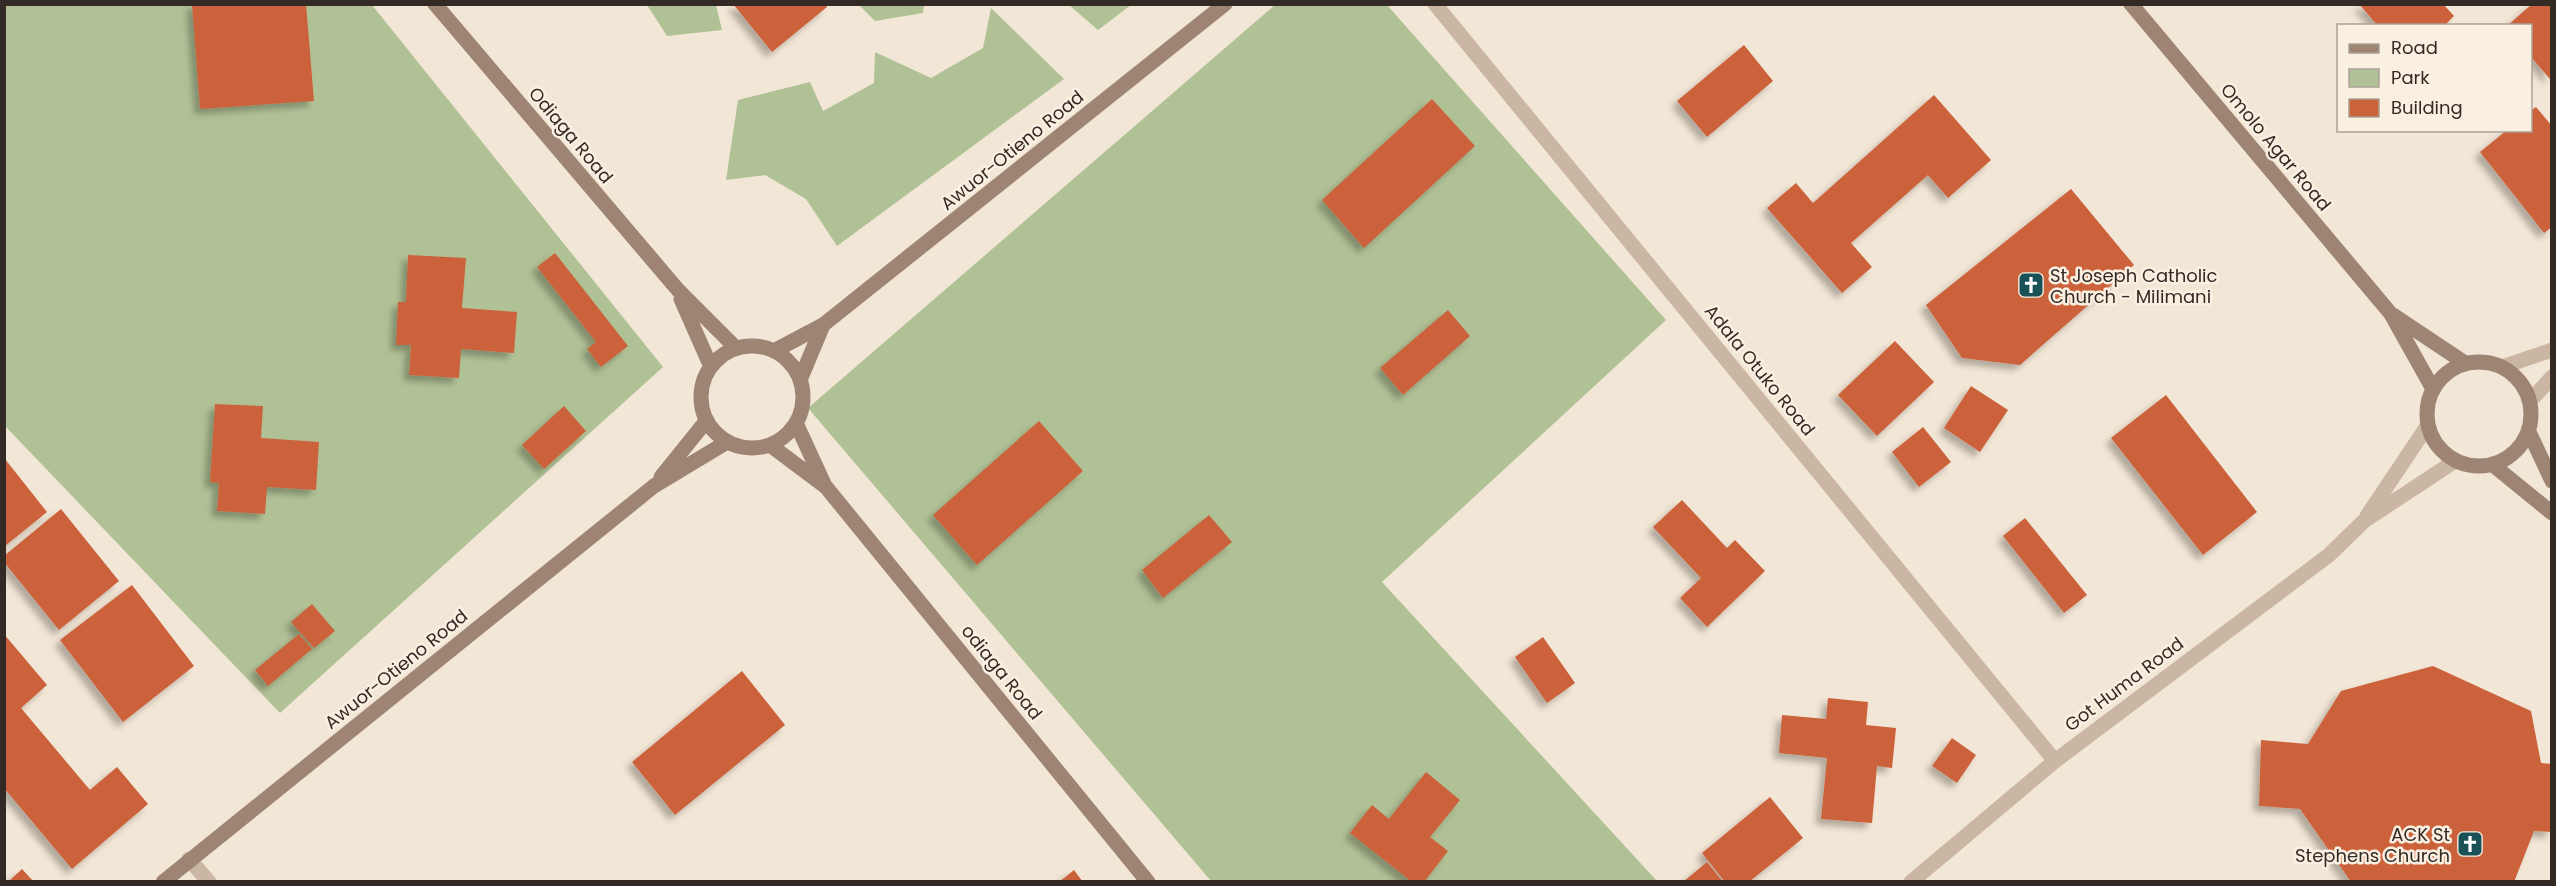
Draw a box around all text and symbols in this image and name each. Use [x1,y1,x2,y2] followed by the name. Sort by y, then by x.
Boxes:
[2337,24,2532,132] legend
[2391,35,2438,60] text: Road
[2391,65,2430,90] text: Park
[2215,78,2337,216] street label: Omolo Agar Road
[523,81,619,189] street label: Odiaga Road
[935,84,1089,216] street label: Awuor-Otieno Road
[2391,95,2463,120] text: Building
[2050,263,2218,309] place label: St Joseph Catholic Church - Milimani
[2016,270,2046,300] church icon: St Joseph Catholic Church - Milimani
[1699,299,1821,441] street label: Adala Otuko Road
[319,603,473,735] street label: Awuor-Otieno Road
[956,619,1048,725] street label: odiaga Road
[2059,631,2189,737] street label: Got Huma Road
[2295,822,2450,868] place label: ACK St Stephens Church
[2455,829,2485,859] church icon: ACK St Stephens Church

